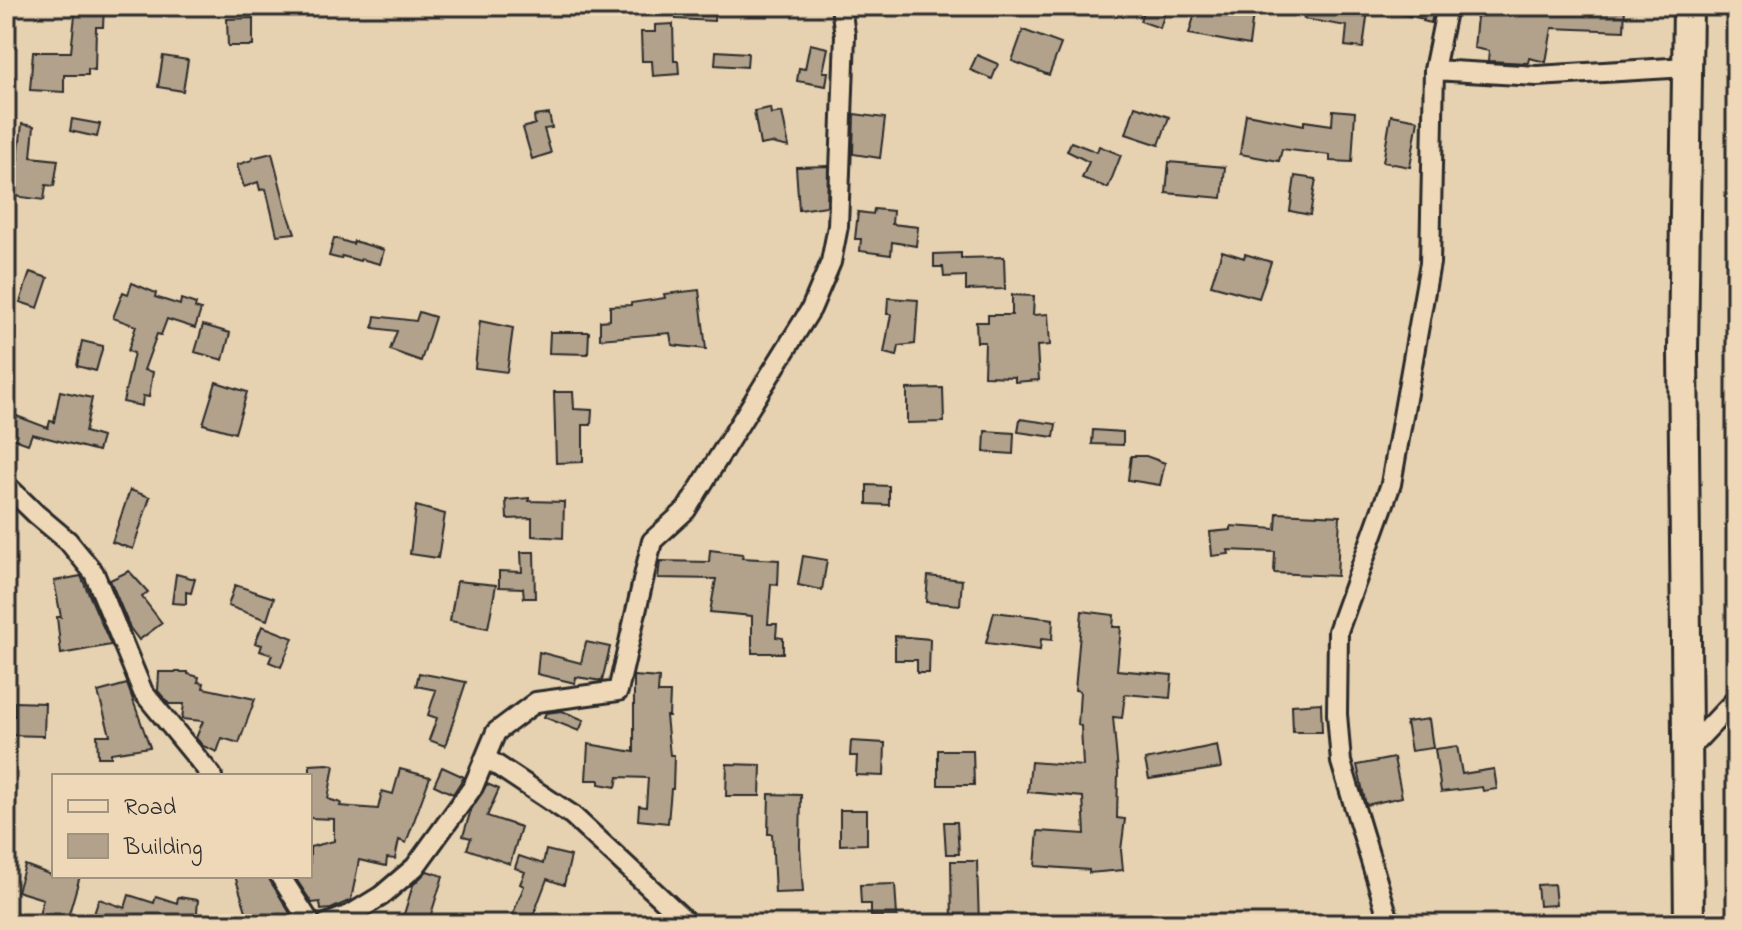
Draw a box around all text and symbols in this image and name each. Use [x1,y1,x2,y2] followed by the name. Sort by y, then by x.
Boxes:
[52,774,312,878] legend
[124,791,177,826] text: Road
[123,831,203,866] text: Building

